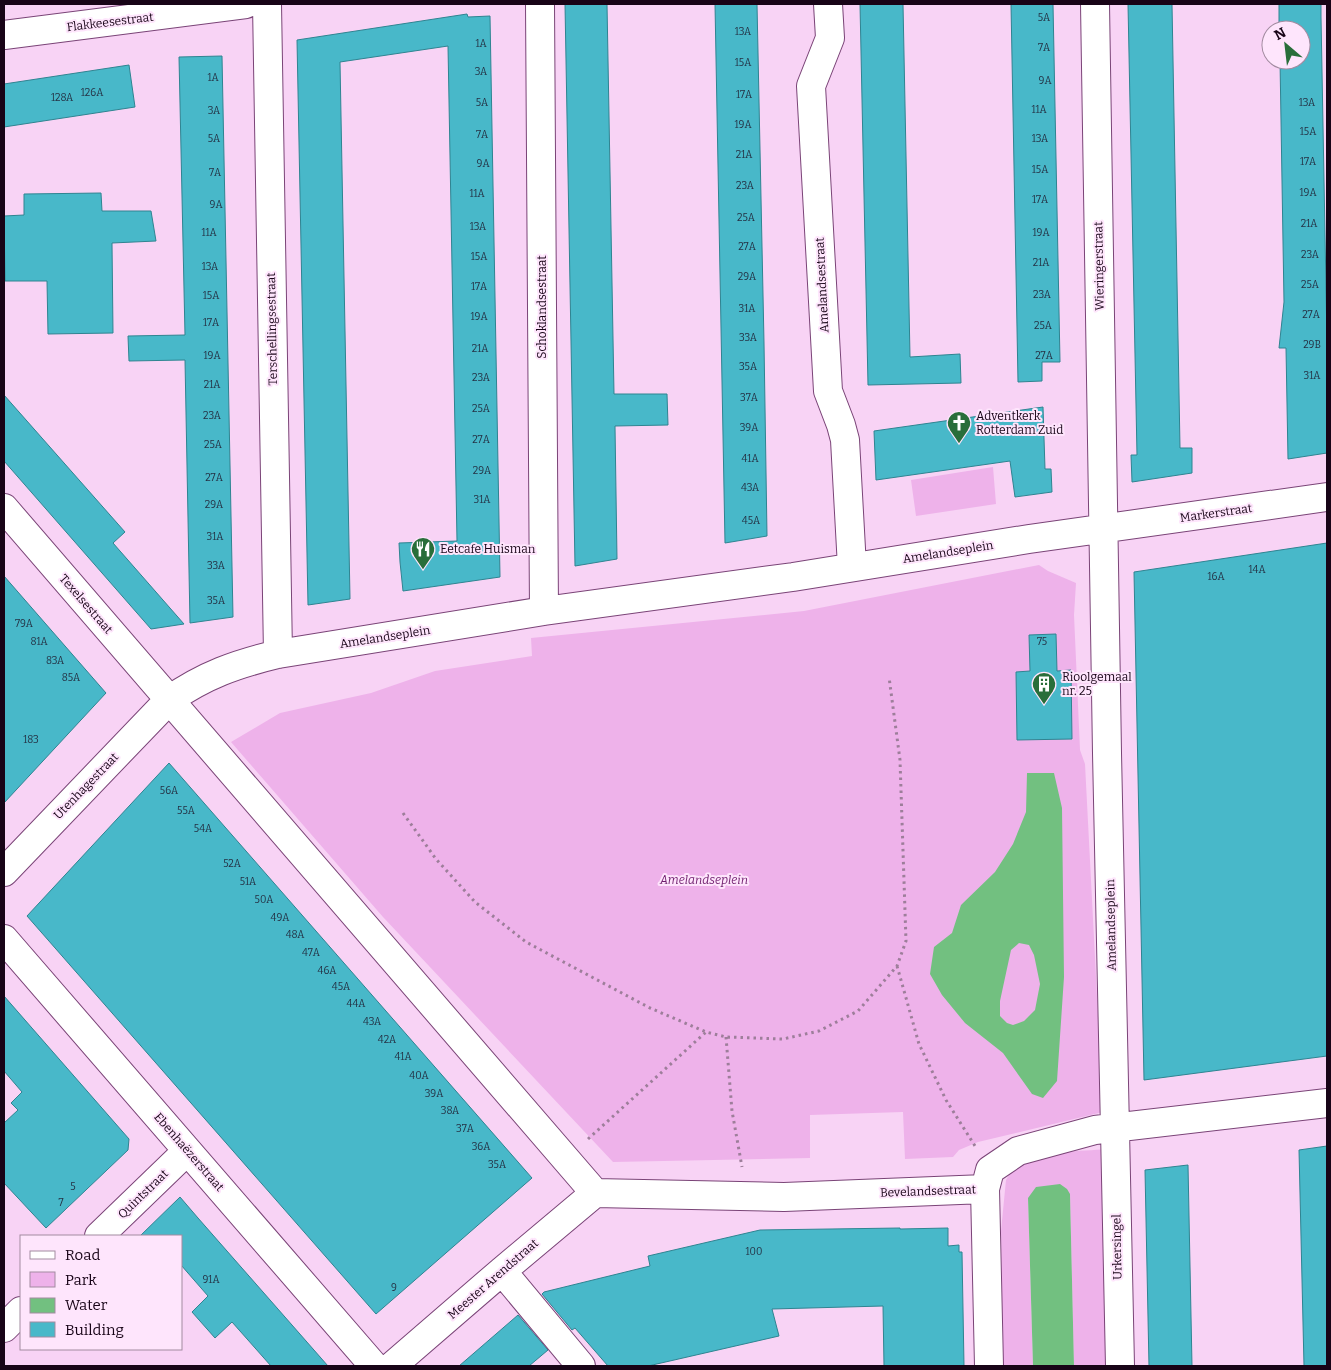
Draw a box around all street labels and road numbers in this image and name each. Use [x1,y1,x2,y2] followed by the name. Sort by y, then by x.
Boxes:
[66,10,155,34] street label: Flakkeesestraat
[1091,221,1107,311] street label: Wieringerstraat
[812,236,831,333] street label: Amelandsestraat
[535,255,549,359] street label: Schoklandsestraat
[264,272,280,386] street label: Terschellingsestraat
[1179,501,1254,525] street label: Markerstraat
[902,538,995,566] street label: Amelandseplein
[57,572,116,637] street label: Texelsestraat
[339,623,432,651] street label: Amelandseplein
[51,749,122,822] street label: Utenhagestraat
[1103,879,1119,971] street label: Amelandseplein
[151,1110,227,1194] street label: Ebenhaëzerstraat
[115,1166,171,1221] street label: Quintstraat
[880,1182,977,1200] street label: Bevelandsestraat
[1109,1214,1125,1280] street label: Urkersingel
[445,1236,541,1322] street label: Meester Arendstraat

